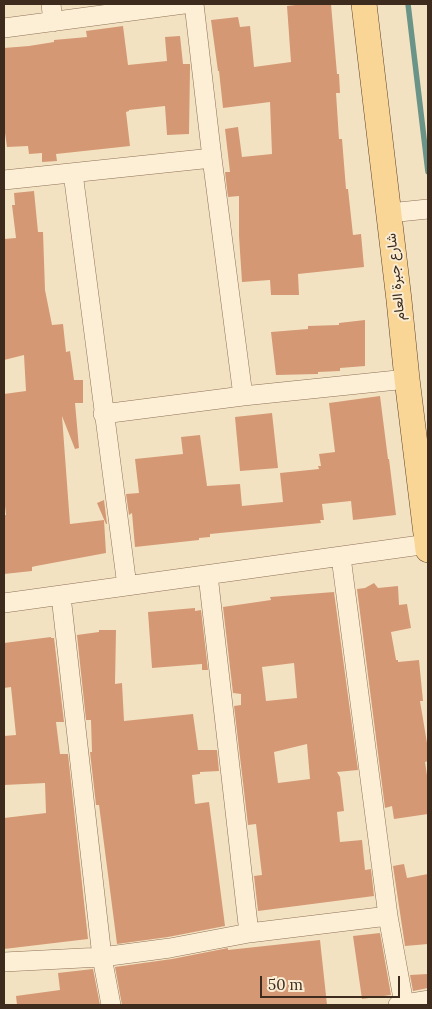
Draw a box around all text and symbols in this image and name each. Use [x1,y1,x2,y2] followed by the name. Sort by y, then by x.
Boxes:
[383,232,409,322] street label: شارع جبرة العام
[262,966,402,998] scale bar
[268,975,303,994] text: 50 m

